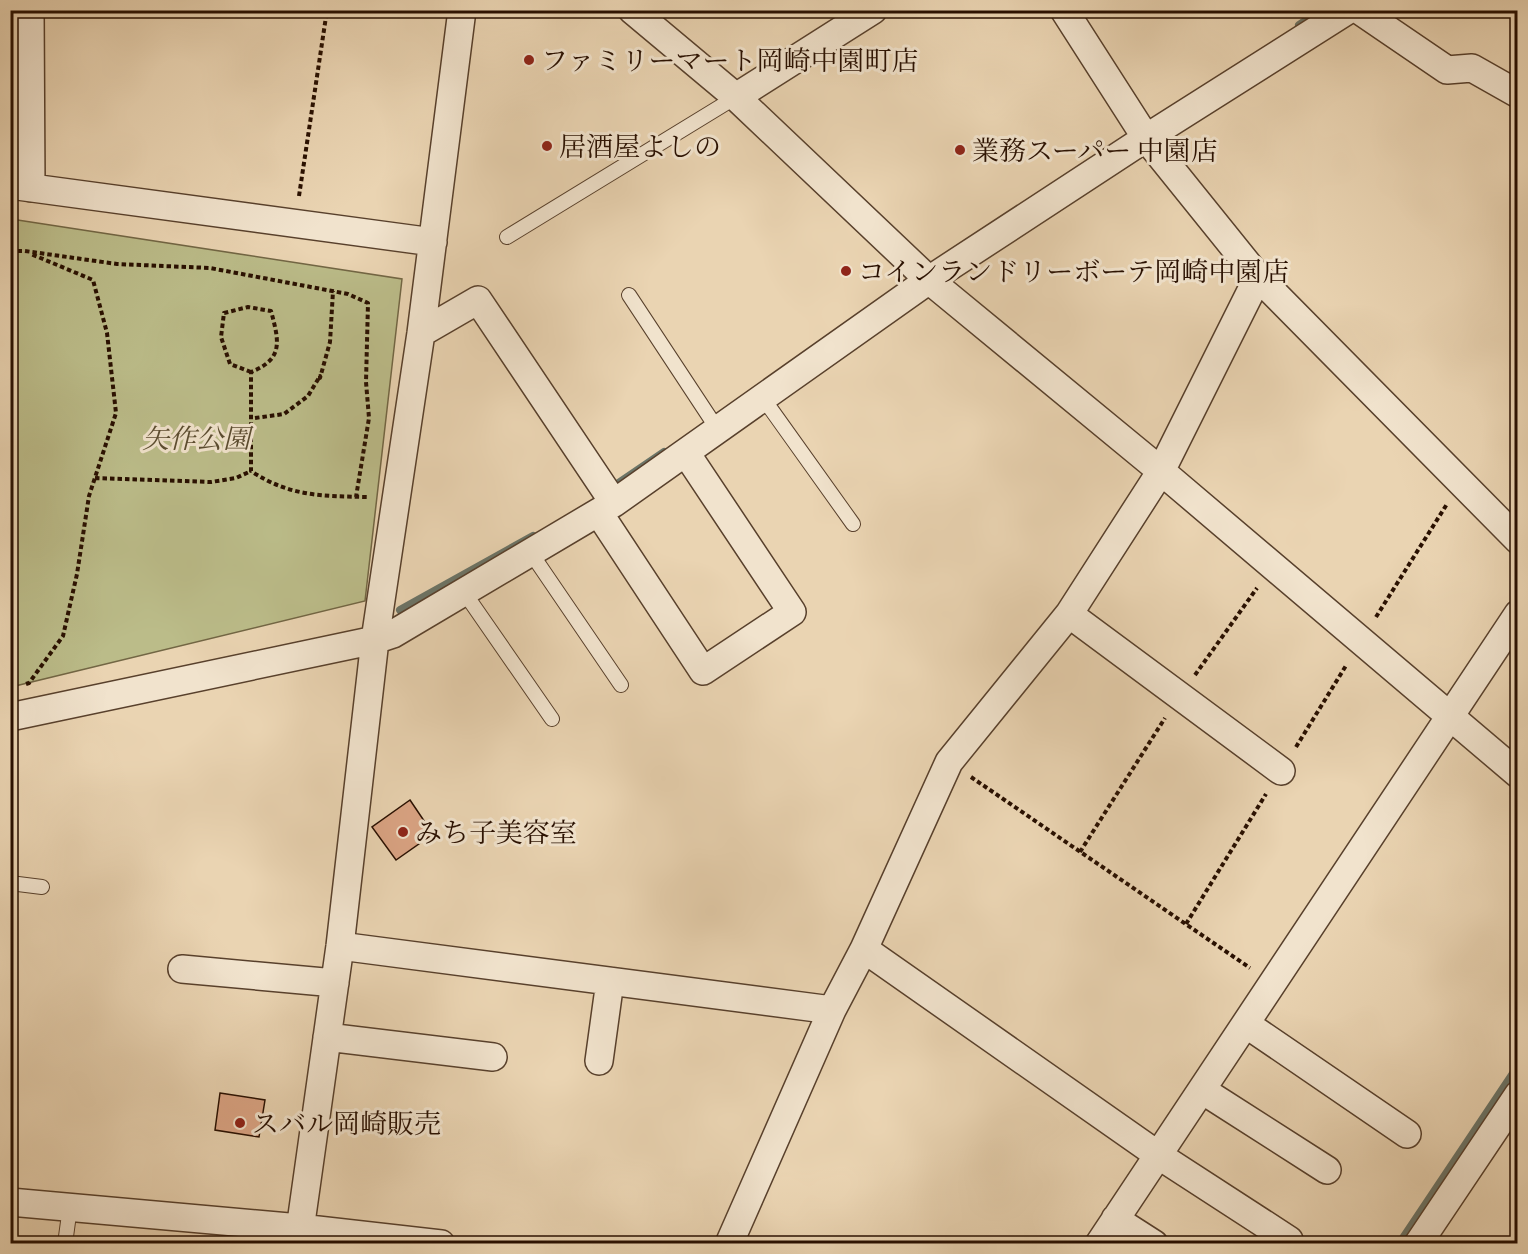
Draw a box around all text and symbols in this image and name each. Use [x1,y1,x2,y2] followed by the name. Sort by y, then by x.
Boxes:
[541,43,918,78] place label: ファミリーマート岡崎中園町店
[522,53,536,67] marker: ファミリーマート岡崎中園町店
[559,129,721,164] place label: 居酒屋よしの
[972,133,1218,168] place label: 業務スーパー 中園店
[540,139,554,153] marker: 居酒屋よしの
[953,143,967,157] marker: 業務スーパー 中園店
[858,254,1289,289] place label: コインランドリーボーテ岡崎中園店
[839,264,853,278] marker: コインランドリーボーテ岡崎中園店
[142,421,254,456] park label: 矢作公園
[415,815,577,850] place label: みち子美容室
[396,825,410,839] marker: みち子美容室
[252,1106,441,1141] place label: スバル岡崎販売
[233,1116,247,1130] marker: スバル岡崎販売

